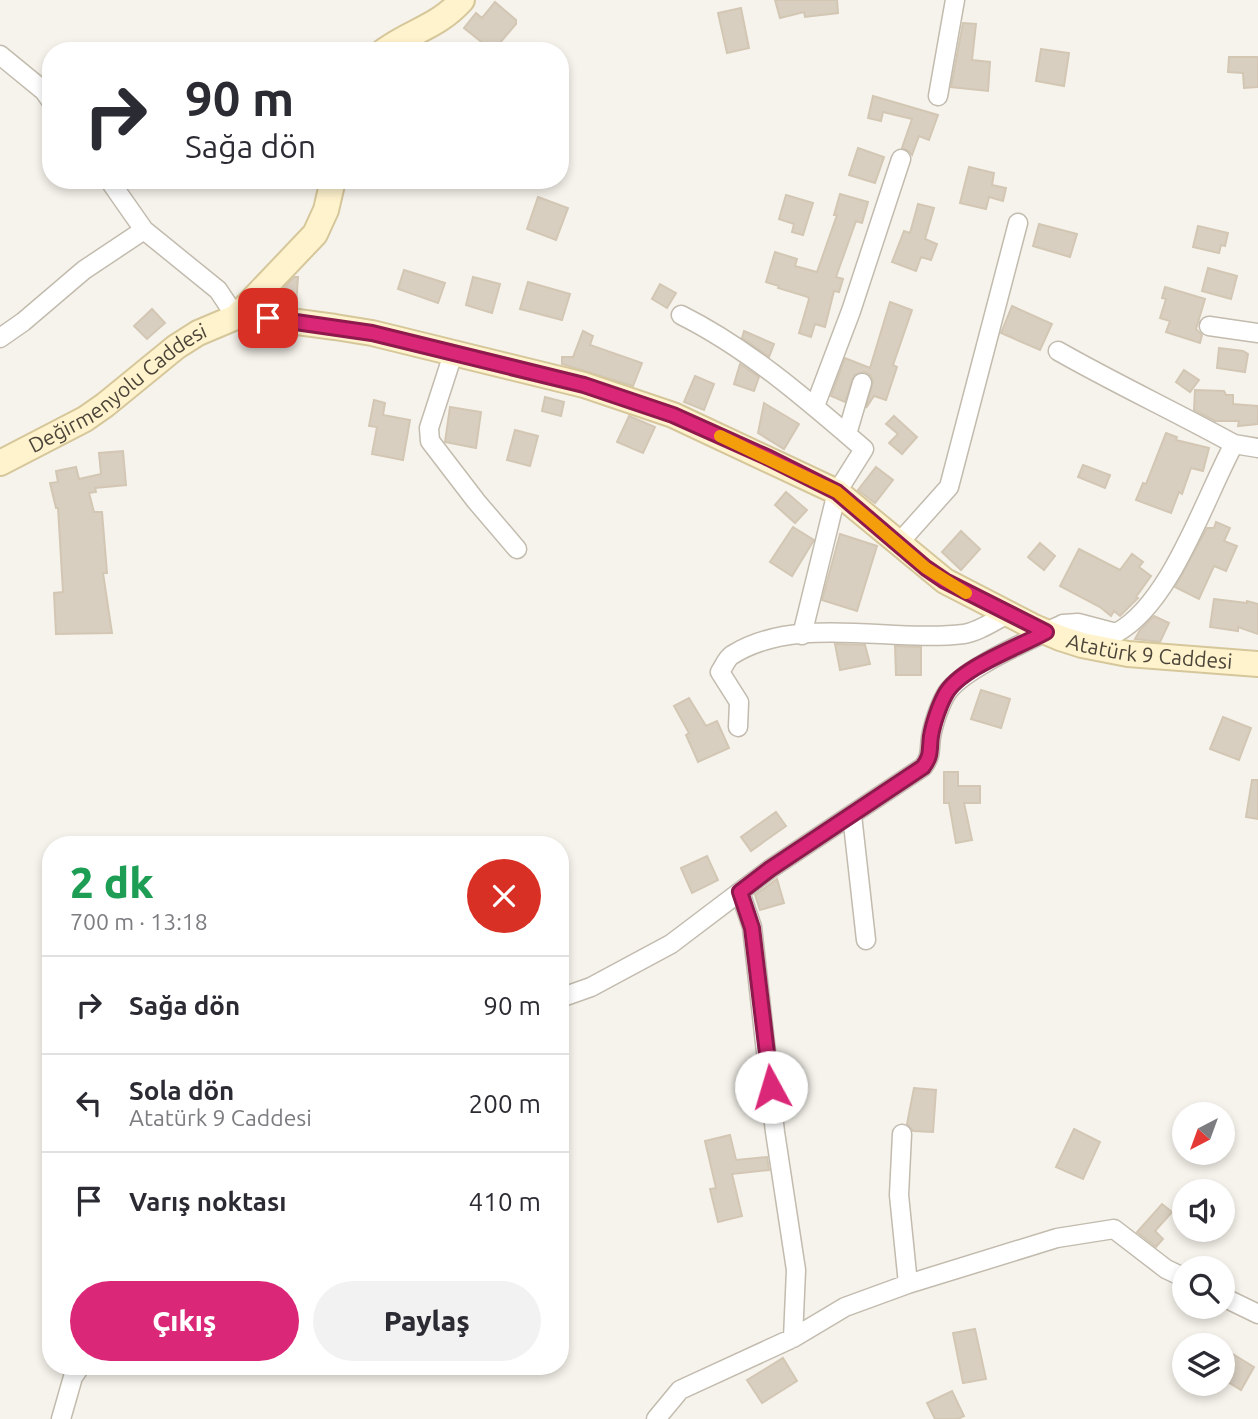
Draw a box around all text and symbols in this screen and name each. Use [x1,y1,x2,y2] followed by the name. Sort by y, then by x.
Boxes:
[70,70,161,161] icon: right
[185,70,294,125] text: 90 m
[185,128,316,164] text: Sağa dön
[238,288,298,348] pin
[249,299,287,337] icon: arrive
[24,318,210,457] street label: Değirmenyolu Caddesi
[1064,628,1233,673] street label: Atatürk 9 Caddesi
[70,859,153,906] text: 2 dk
[467,859,541,933] button: close
[70,909,208,934] text: 700 m · 13:18
[70,986,108,1024] icon: right
[129,991,240,1020] text: Sağa dön
[483,991,541,1020] text: 90 m
[734,1050,808,1124] position arrow
[129,1076,234,1105] text: Sola dön
[70,1084,108,1122] icon: left
[469,1089,541,1118] text: 200 m
[1172,1102,1236,1166] north arrow
[1172,1102,1235,1396] map controls
[129,1105,312,1130] text: Atatürk 9 Caddesi
[1172,1179,1235,1242] button: sound
[70,1182,108,1220] icon: arrive
[129,1187,286,1216] text: Varış noktası
[469,1187,541,1216] text: 410 m
[1172,1256,1235,1319] button: search
[70,1281,299,1361] button: Çıkış
[313,1281,541,1361] button: Paylaş
[1172,1333,1235,1396] button: layers

